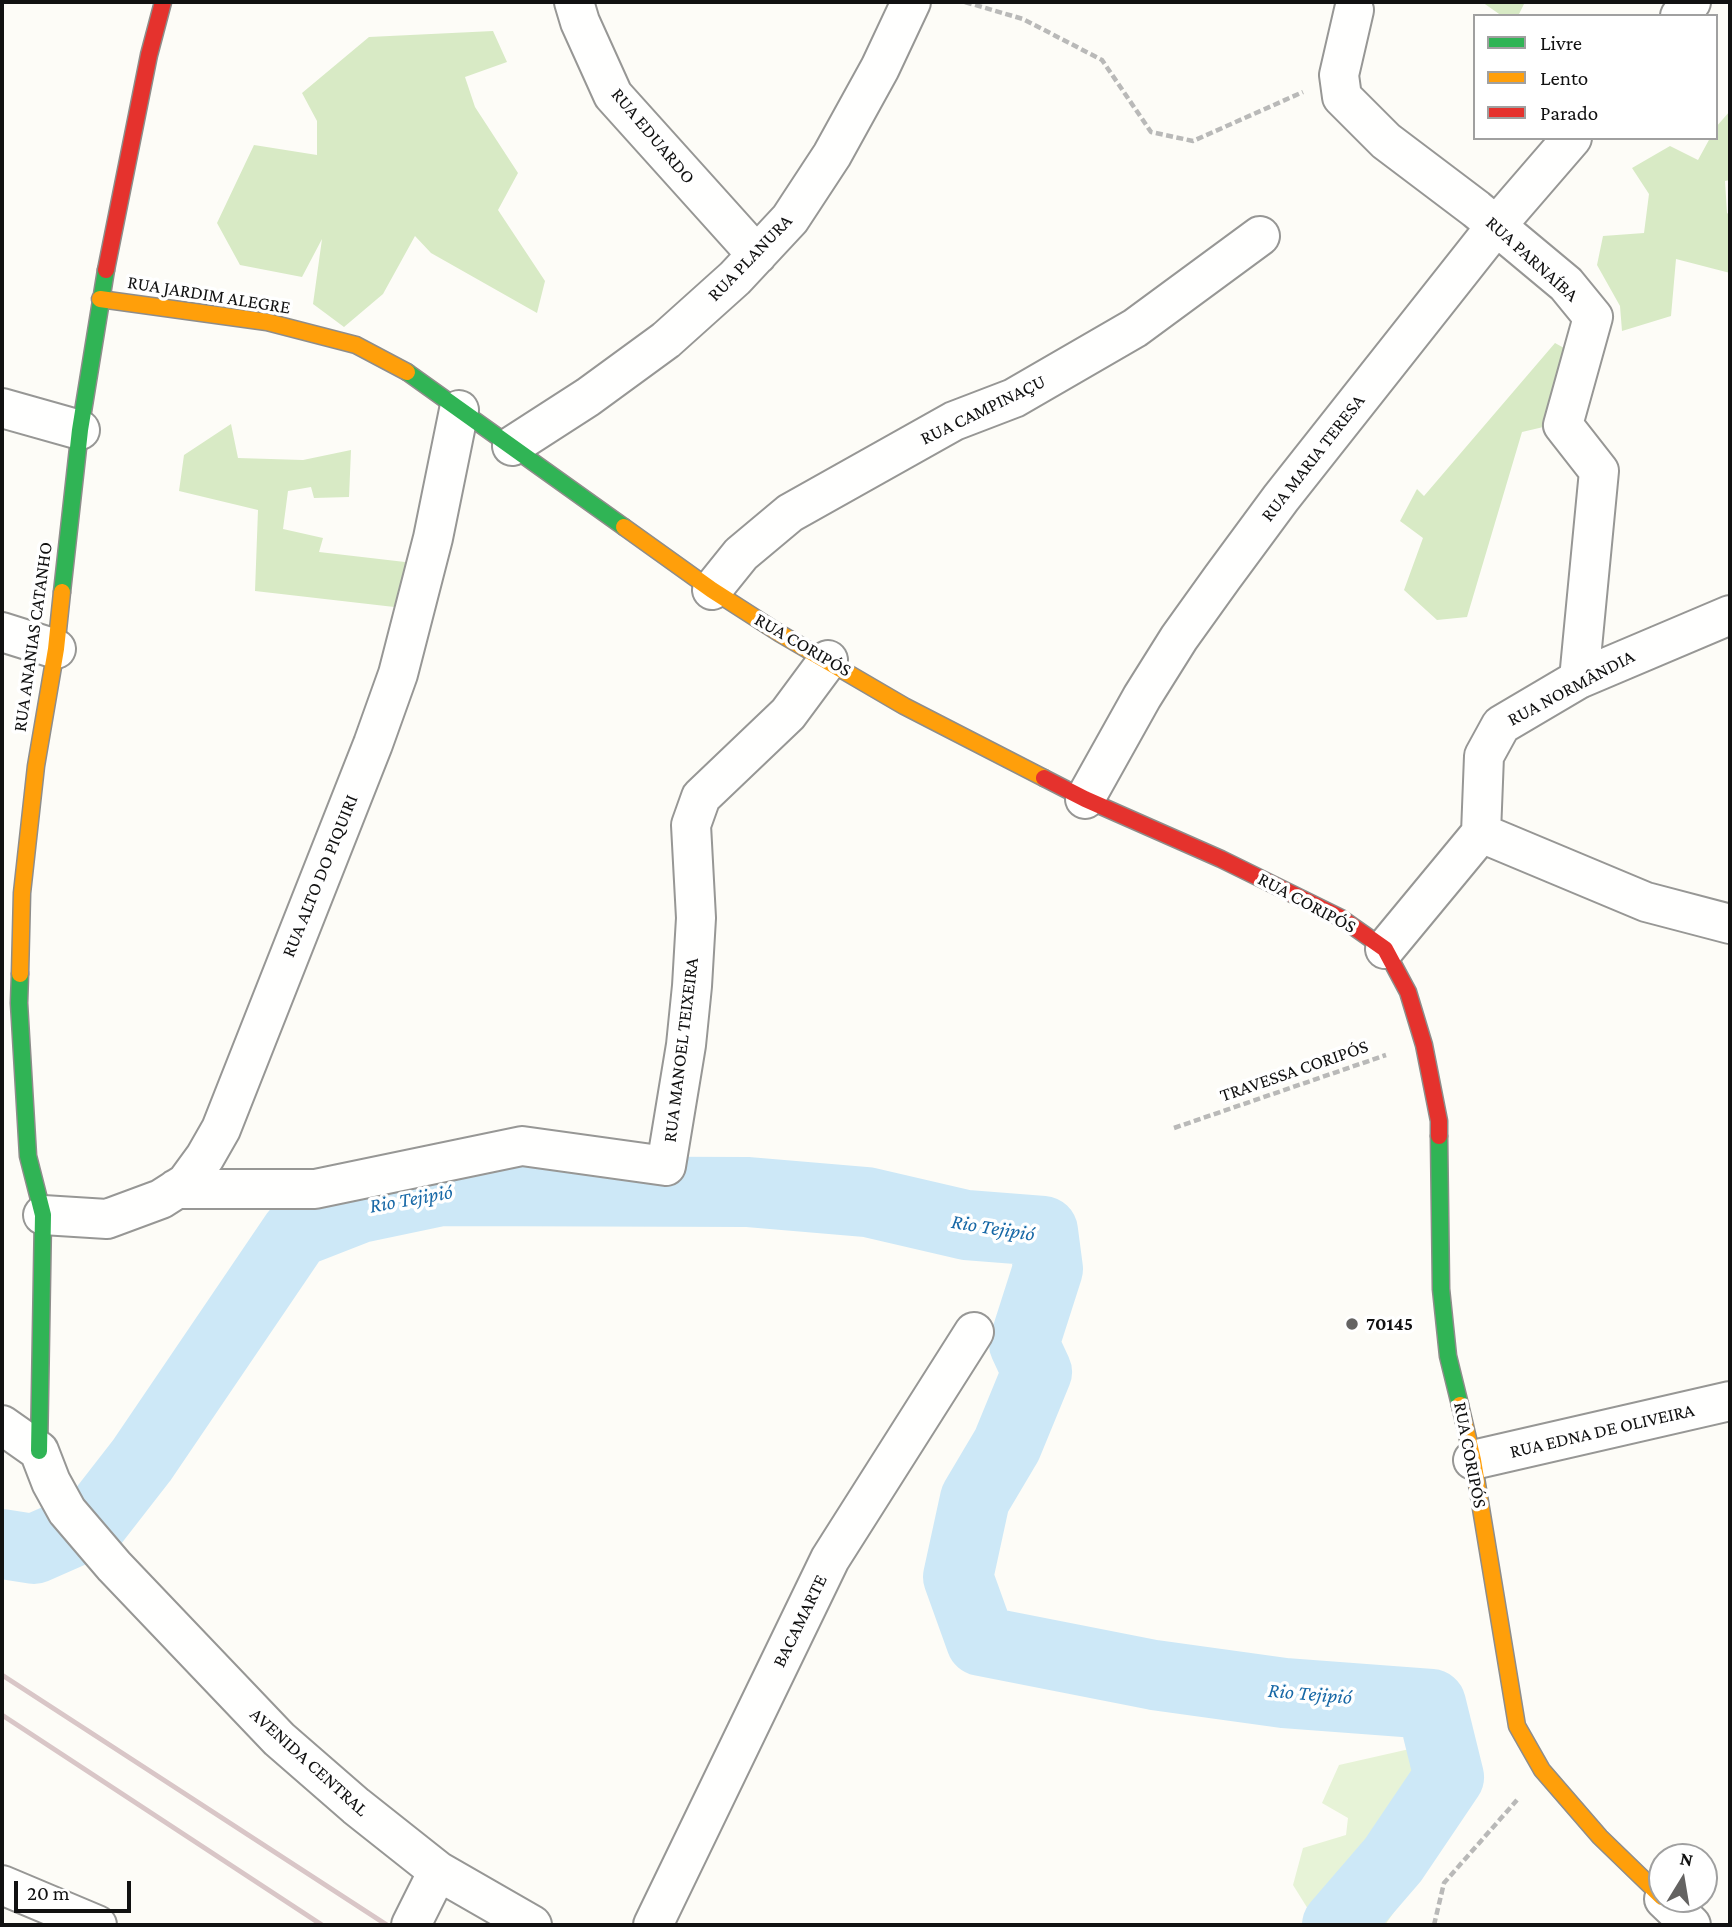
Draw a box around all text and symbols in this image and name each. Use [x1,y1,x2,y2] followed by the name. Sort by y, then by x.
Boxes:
[1473,14,1718,140] legend
[1540,31,1582,55] text: Livre
[1540,66,1588,90] text: Lento
[606,83,700,189] street label: RUA EDUARDO
[1540,101,1598,125] text: Parado
[703,210,797,306] street label: RUA PLANURA
[1481,211,1583,307] street label: RUA PARNAÍBA
[126,271,292,319] street label: RUA JARDIM ALEGRE
[917,370,1049,450] street label: RUA CAMPINAÇU
[1256,390,1370,526] street label: RUA MARIA TERESA
[8,541,58,733] street label: RUA ANANIAS CATANHO
[751,608,855,682] street label: RUA CORIPÓS
[1504,645,1638,731] street label: RUA NORMÂNDIA
[277,791,363,961] street label: RUA ALTO DO PIQUIRI
[1254,868,1360,938] street label: RUA CORIPÓS
[658,956,704,1144] street label: RUA MANOEL TEIXEIRA
[1217,1035,1371,1107] street label: TRAVESSA CORIPÓS
[367,1179,455,1219] water label: Rio Tejipió
[949,1209,1037,1247] water label: Rio Tejipió
[1366,1313,1413,1335] place label: 70145
[1344,1316,1360,1332] marker: 70145
[1508,1399,1696,1463] street label: RUA EDNA DE OLIVEIRA
[1449,1400,1491,1510] street label: RUA CORIPÓS
[768,1571,832,1671] street label: BACAMARTE
[1267,1678,1353,1710] water label: Rio Tejipió
[245,1703,373,1821] street label: AVENIDA CENTRAL
[1648,1843,1718,1913] north arrow
[1678,1847,1695,1870] text: N
[18,1868,135,1912] scale bar
[27,1881,70,1905] text: 20 m

